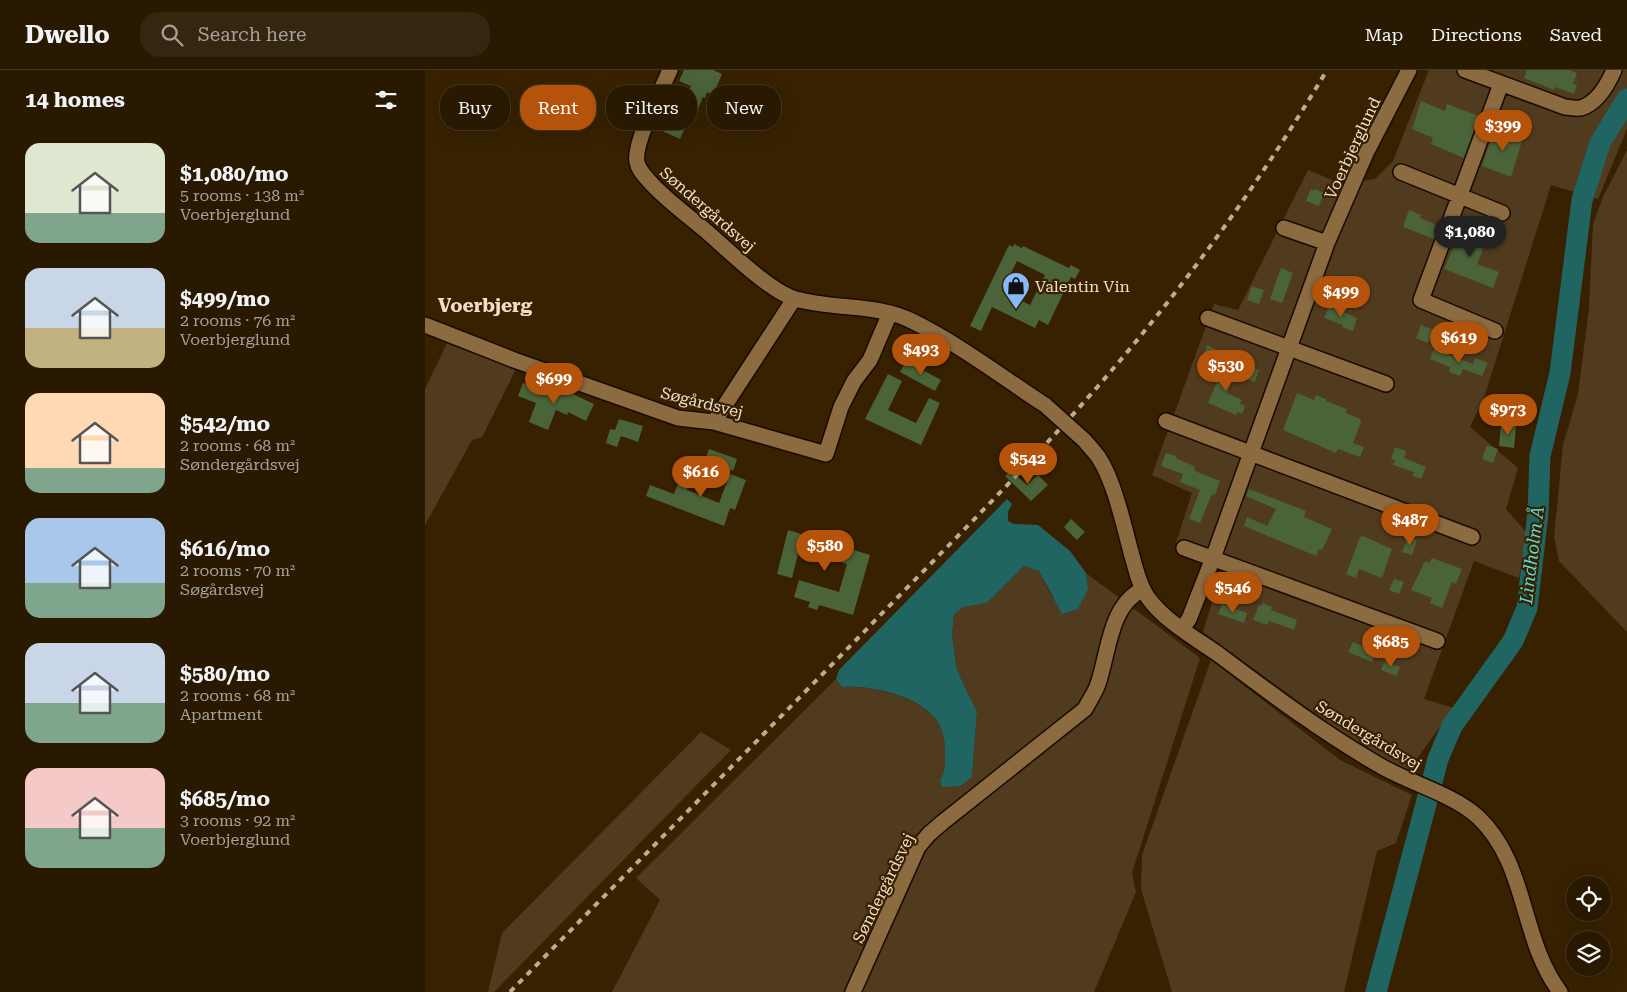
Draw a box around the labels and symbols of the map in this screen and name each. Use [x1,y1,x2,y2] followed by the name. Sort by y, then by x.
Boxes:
[1321,94,1384,202] street label: Voerbjerglund
[1473,109,1533,152] pin: $399
[656,163,759,256] street label: Søndergårdsvej
[1429,216,1511,258] pin: $1,080
[1001,271,1031,310] shop icon: Valentin Vin
[1311,276,1371,318] pin: $499
[1035,277,1130,296] place label: Valentin Vin
[438,294,533,317] district label: Voerbjerg
[1429,322,1489,364] pin: $619
[891,334,951,376] pin: $493
[1196,350,1256,392] pin: $530
[524,362,584,405] pin: $699
[659,383,745,422] street label: Søgårdsvej
[1478,394,1538,436] pin: $973
[998,442,1058,485] pin: $542
[671,456,731,498] pin: $616
[1380,504,1440,546] pin: $487
[1515,505,1548,606] water label: Lindholm Å
[795,530,855,572] pin: $580
[1203,572,1263,614] pin: $546
[1361,626,1421,668] pin: $685
[1312,696,1425,774] street label: Søndergårdsvej
[849,830,918,946] street label: Søndergårdsvej

